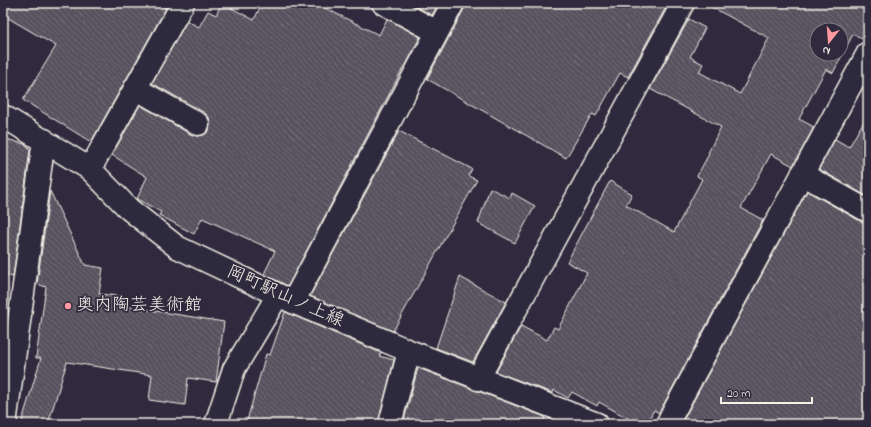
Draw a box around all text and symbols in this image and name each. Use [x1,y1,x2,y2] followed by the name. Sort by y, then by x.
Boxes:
[809,22,849,62] north arrow
[820,42,832,59] text: N
[222,259,348,335] street label: 岡町駅山ノ上線
[76,293,202,319] place label: 奥内陶芸美術館
[63,301,73,311] marker: 奥内陶芸美術館
[721,379,812,405] scale bar
[727,385,750,403] text: 20 m

